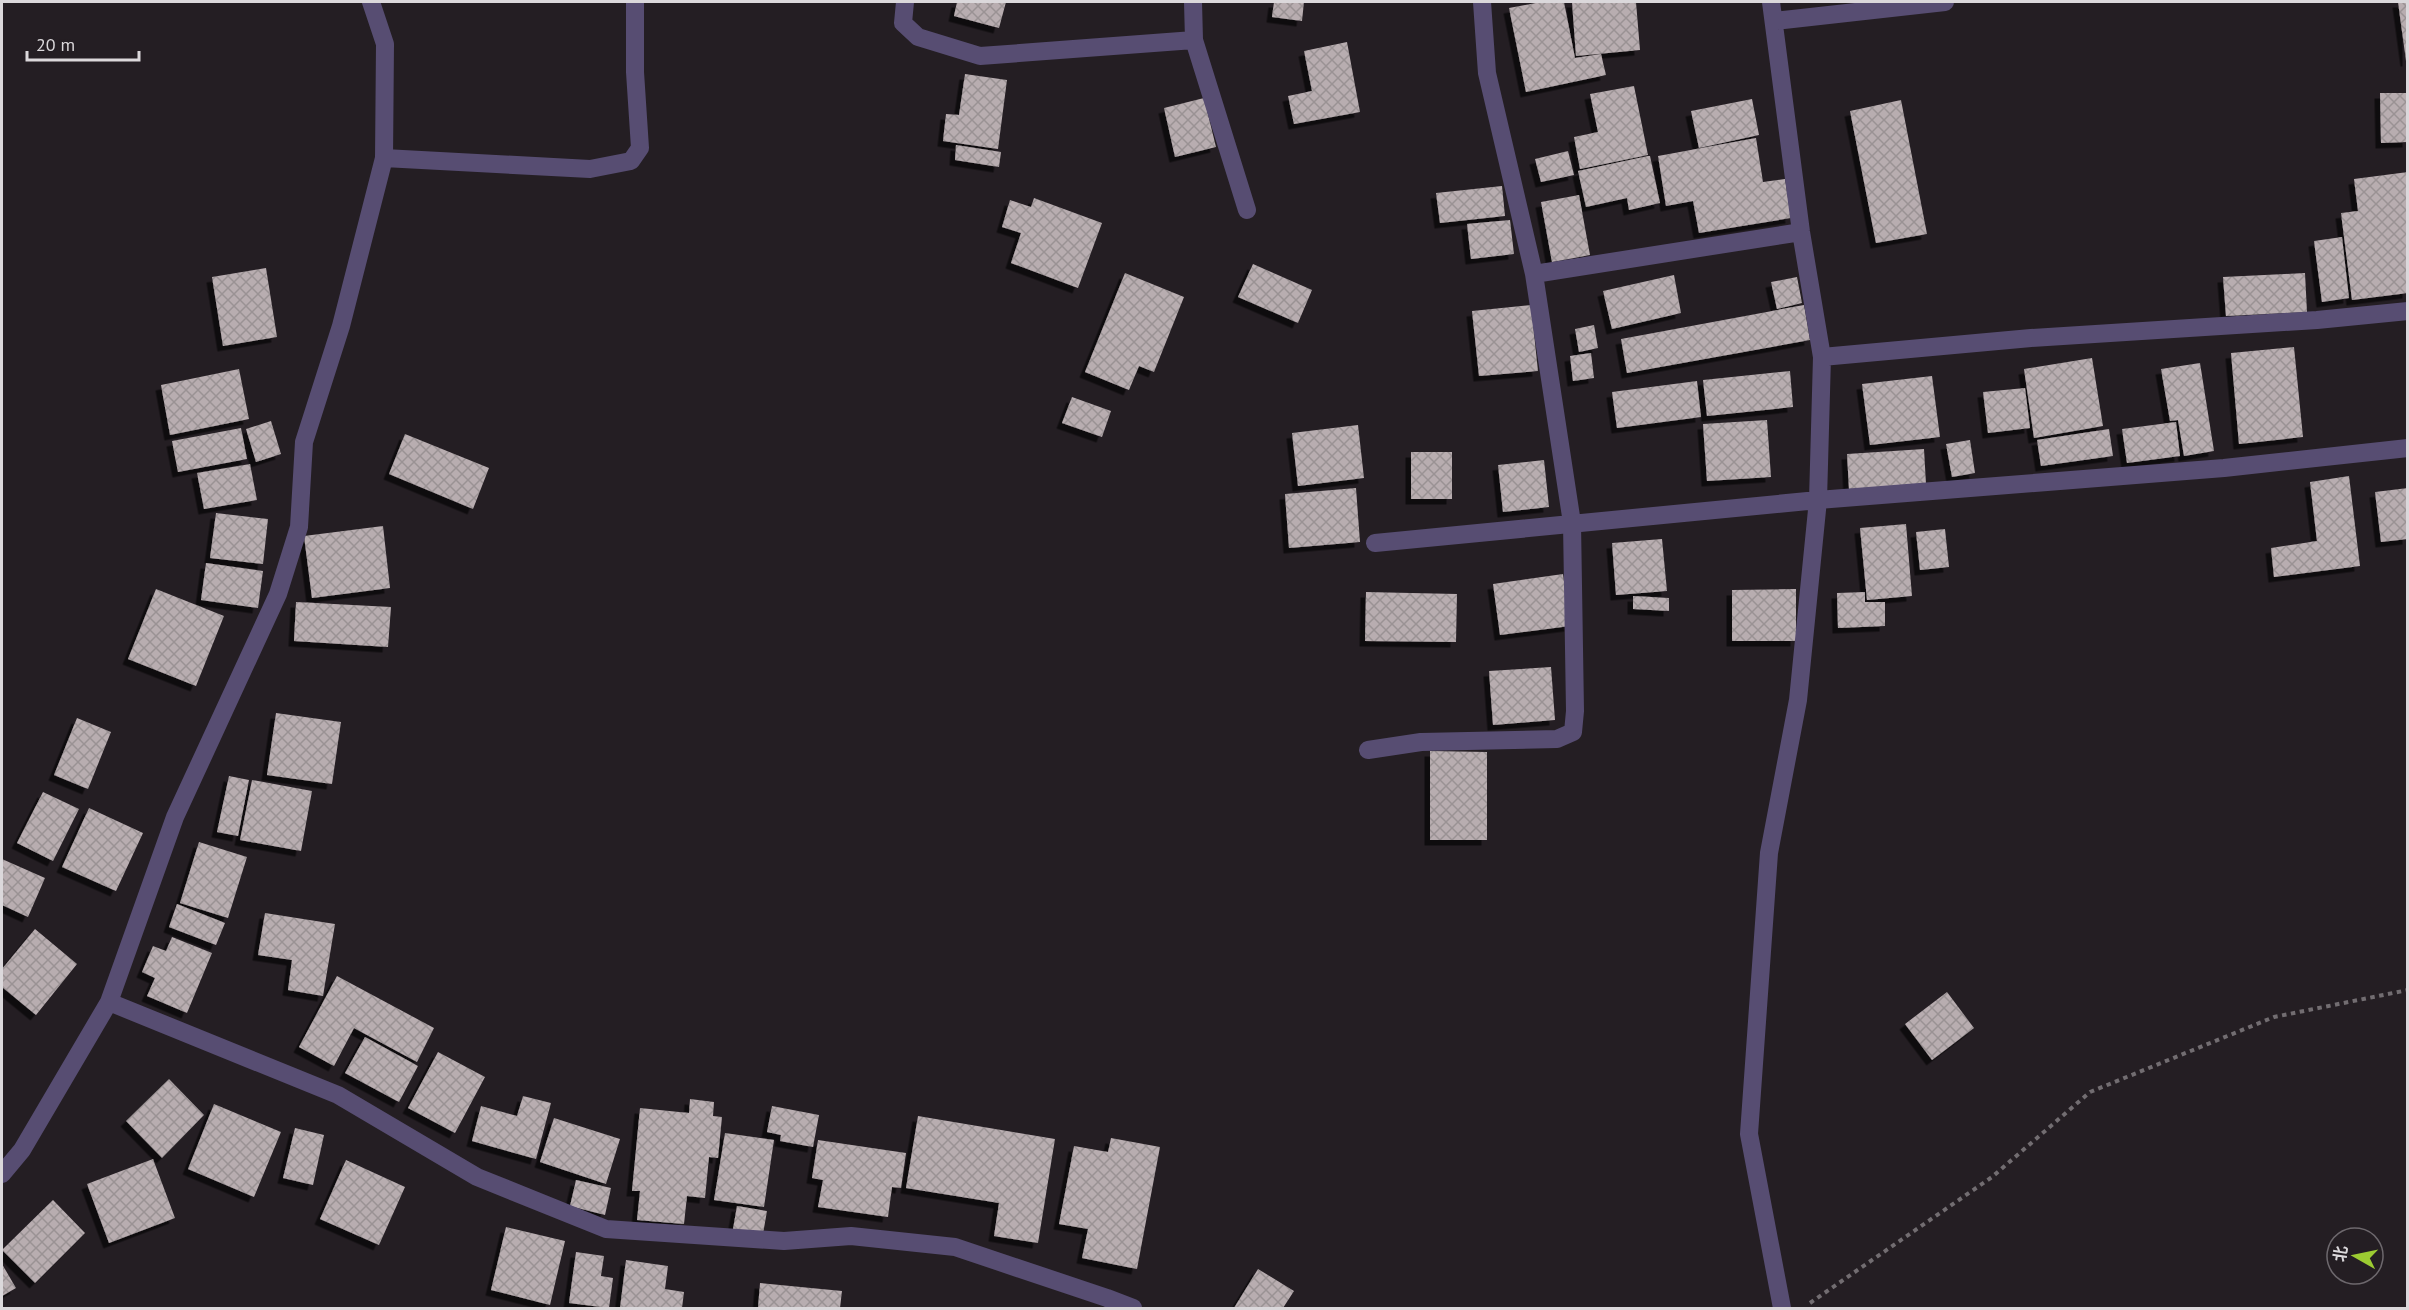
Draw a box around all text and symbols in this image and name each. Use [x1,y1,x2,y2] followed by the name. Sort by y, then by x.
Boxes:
[27,24,140,62] scale bar
[36,33,75,56] text: 20 m
[2325,1226,2385,1286] north arrow
[2329,1244,2351,1263] text: 北

